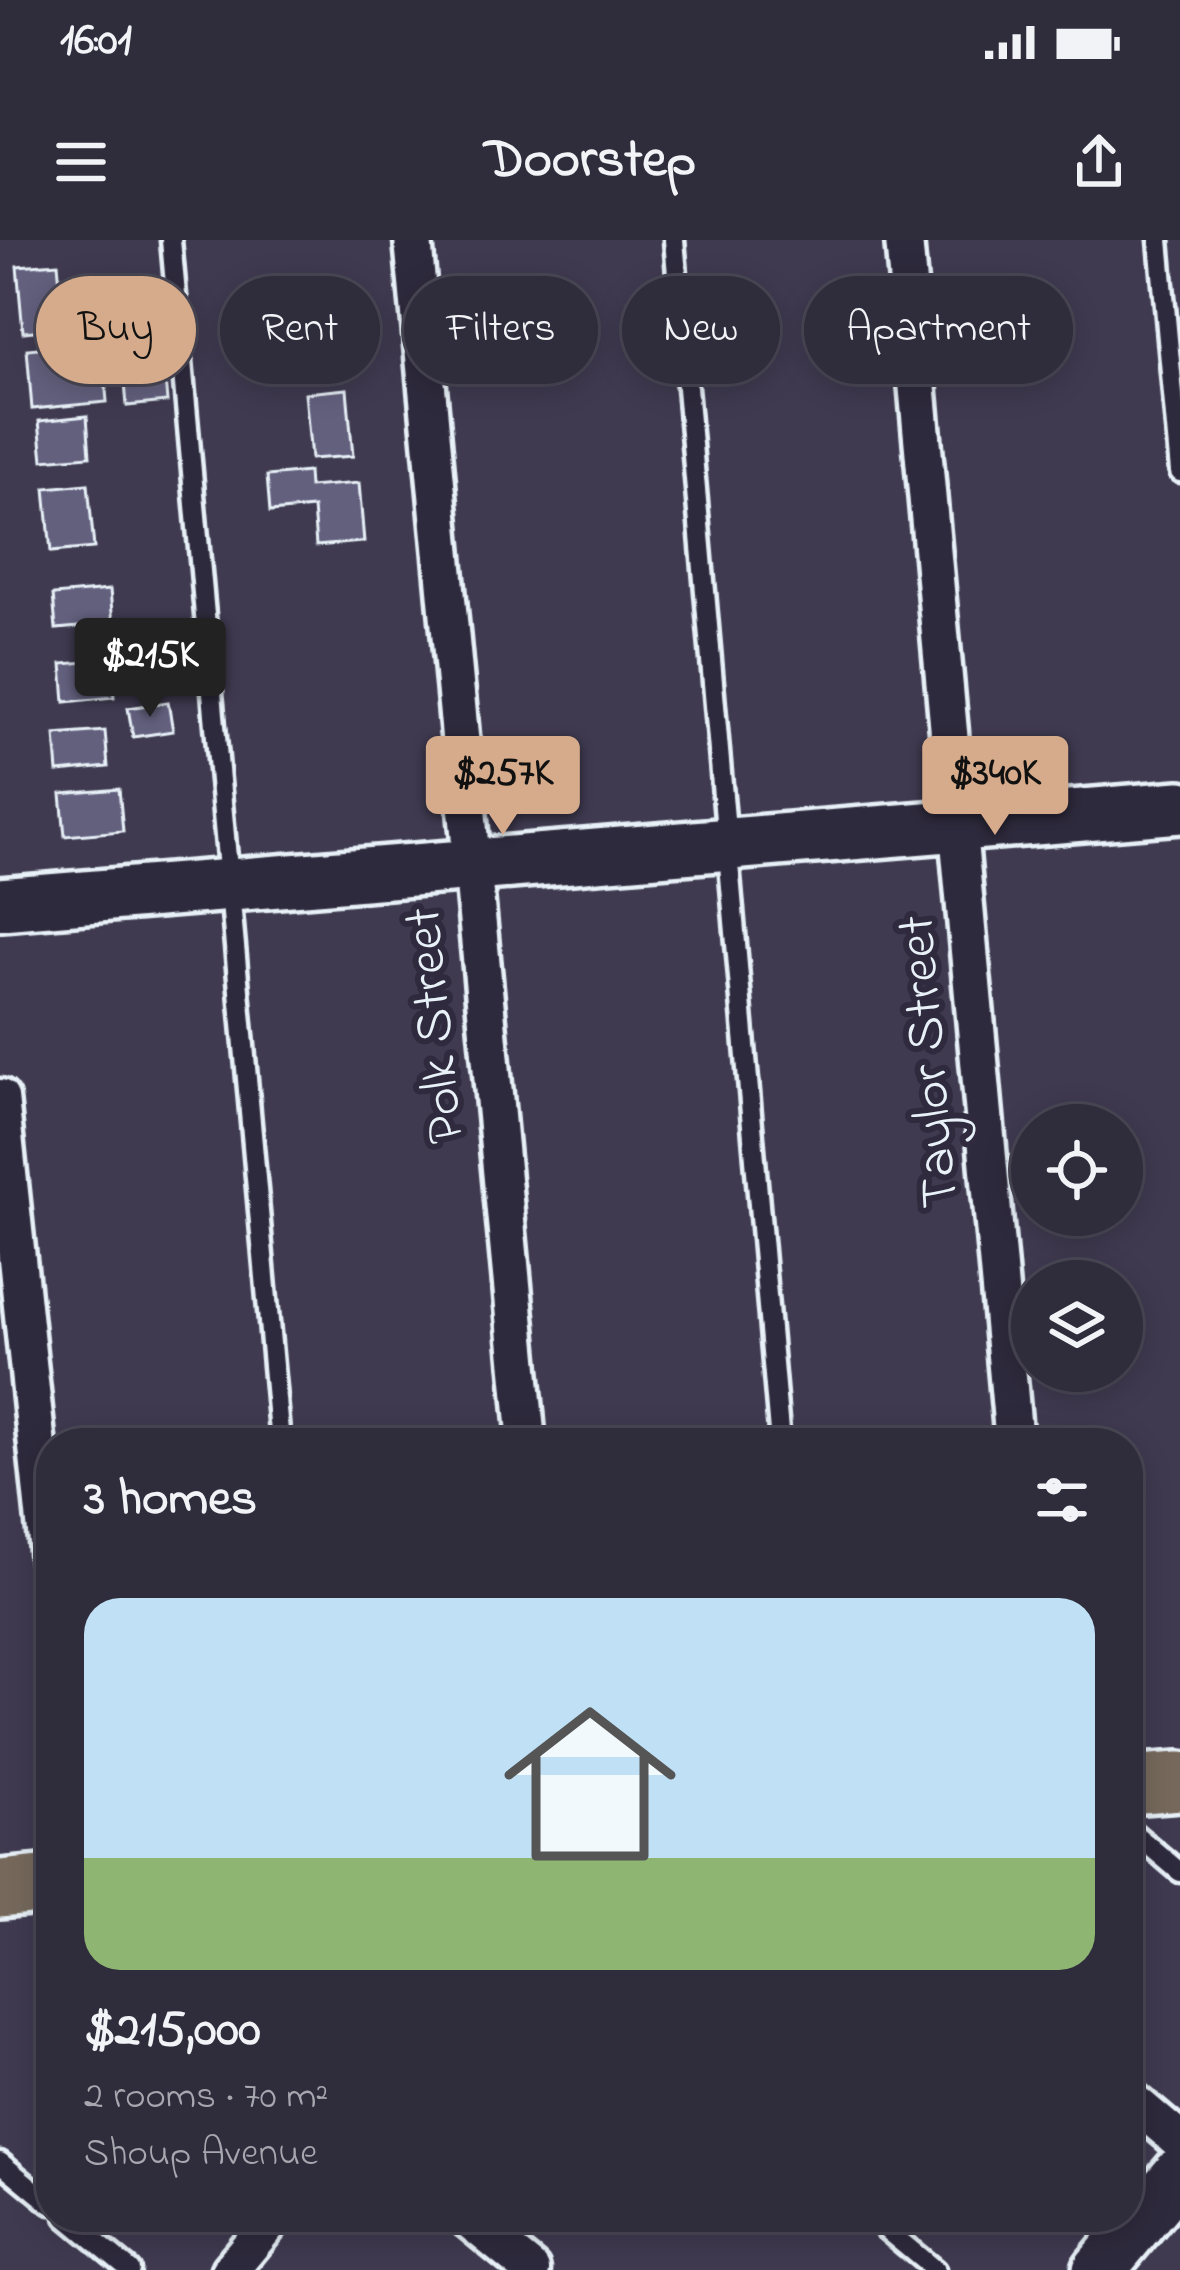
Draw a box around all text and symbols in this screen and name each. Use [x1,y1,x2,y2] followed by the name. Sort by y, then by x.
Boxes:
[60,9,132,75] text: 16:01
[484,123,696,201] text: Doorstep
[48,129,114,195] icon: menu
[1066,129,1132,195] icon: share
[36,276,196,384] chip: Buy
[220,276,380,384] chip: Rent
[404,276,598,384] chip: Filters
[622,276,780,384] chip: New
[804,276,1073,384] chip: Apartment
[66,618,234,720] pin: $215K
[102,628,198,685] text: $215K
[419,736,587,838] pin: $257K
[911,736,1079,838] pin: $340K
[453,746,553,803] text: $257K
[949,746,1041,803] text: $340K
[386,904,488,1147] street label: Polk Street
[879,912,983,1211] street label: Taylor Street
[1011,1104,1143,1392] map controls
[1011,1104,1143,1236] button: locate
[1011,1260,1143,1392] button: layers
[84,1463,257,1538] text: 3 homes
[1029,1467,1095,1533] icon: filters
[482,1676,698,1892] icon: home
[84,1994,260,2069] text: $215,000
[84,2069,328,2126] text: 2 rooms · 70 m²
[84,2126,318,2183] text: Shoup Avenue

